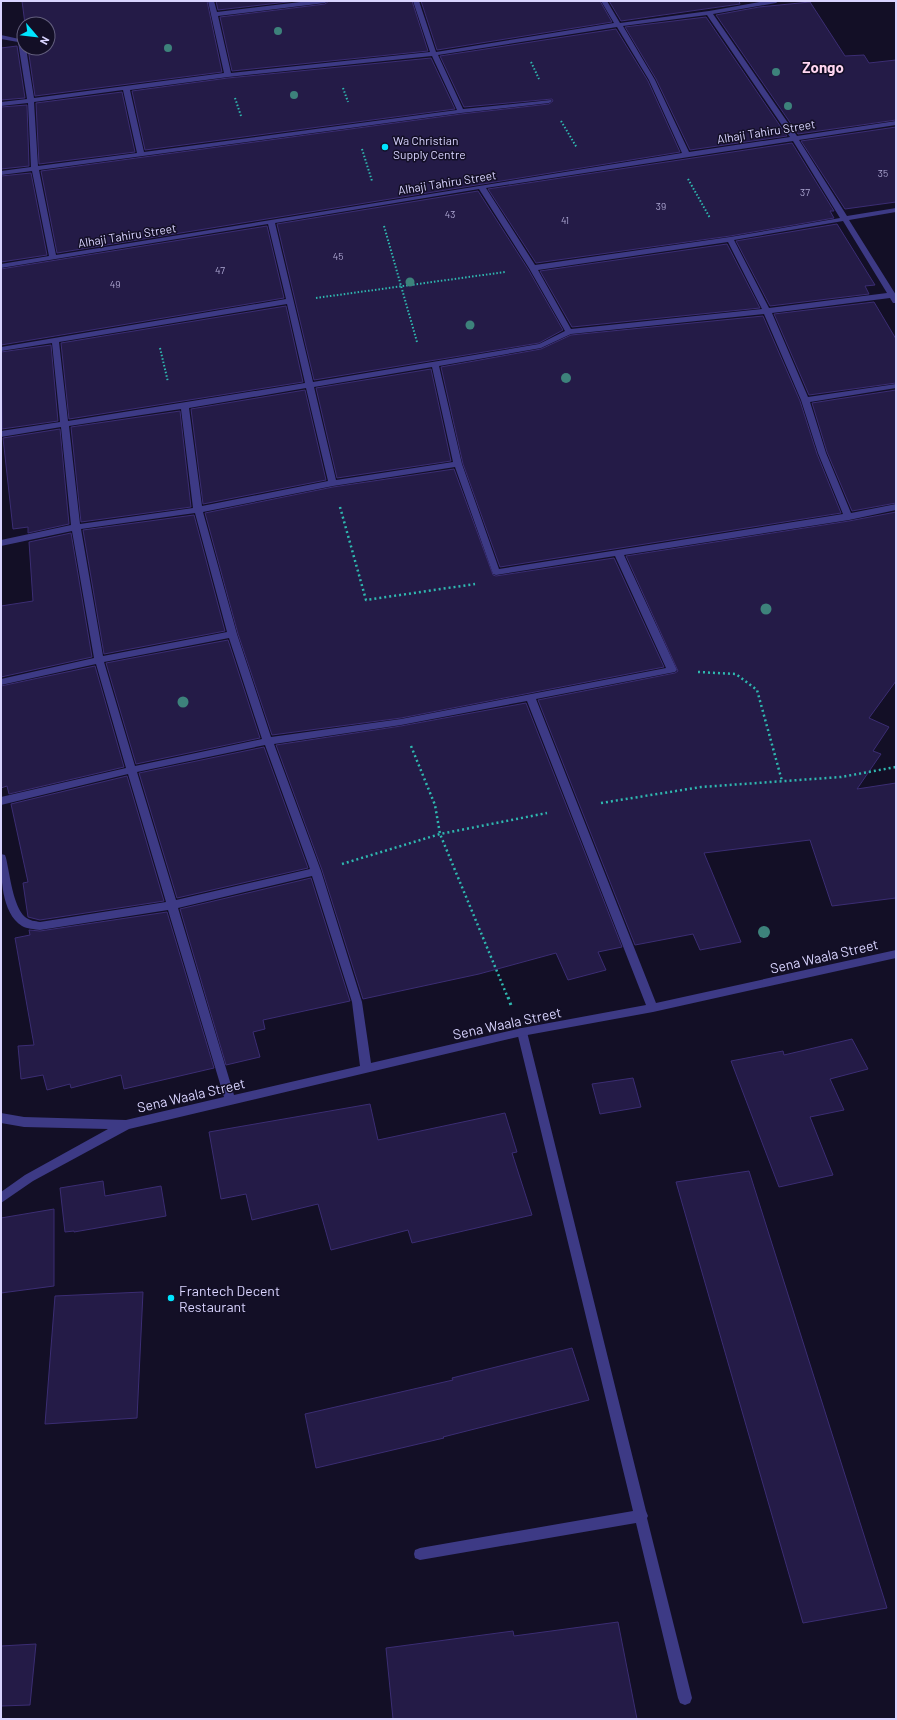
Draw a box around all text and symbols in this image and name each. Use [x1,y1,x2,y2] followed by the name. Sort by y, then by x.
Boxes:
[16,16,56,56] north arrow
[38,35,53,47] text: N
[802,58,844,76] district label: Zongo
[716,116,816,146] street label: Alhaji Tahiru Street
[393,133,466,161] place label: Wa Christian Supply Centre
[380,142,390,152] marker: Wa Christian Supply Centre
[397,167,497,197] street label: Alhaji Tahiru Street
[878,167,888,179] house number: 35
[800,186,810,198] house number: 37
[656,200,666,212] house number: 39
[445,208,455,220] house number: 43
[561,214,569,226] house number: 41
[77,220,177,250] street label: Alhaji Tahiru Street
[333,250,343,262] house number: 45
[215,264,225,276] house number: 47
[110,278,120,290] house number: 49
[768,935,880,977] street label: Sena Waala Street
[451,1003,563,1043] street label: Sena Waala Street
[135,1074,247,1116] street label: Sena Waala Street
[179,1282,280,1315] place label: Frantech Decent Restaurant
[166,1293,176,1303] marker: Frantech Decent Restaurant

